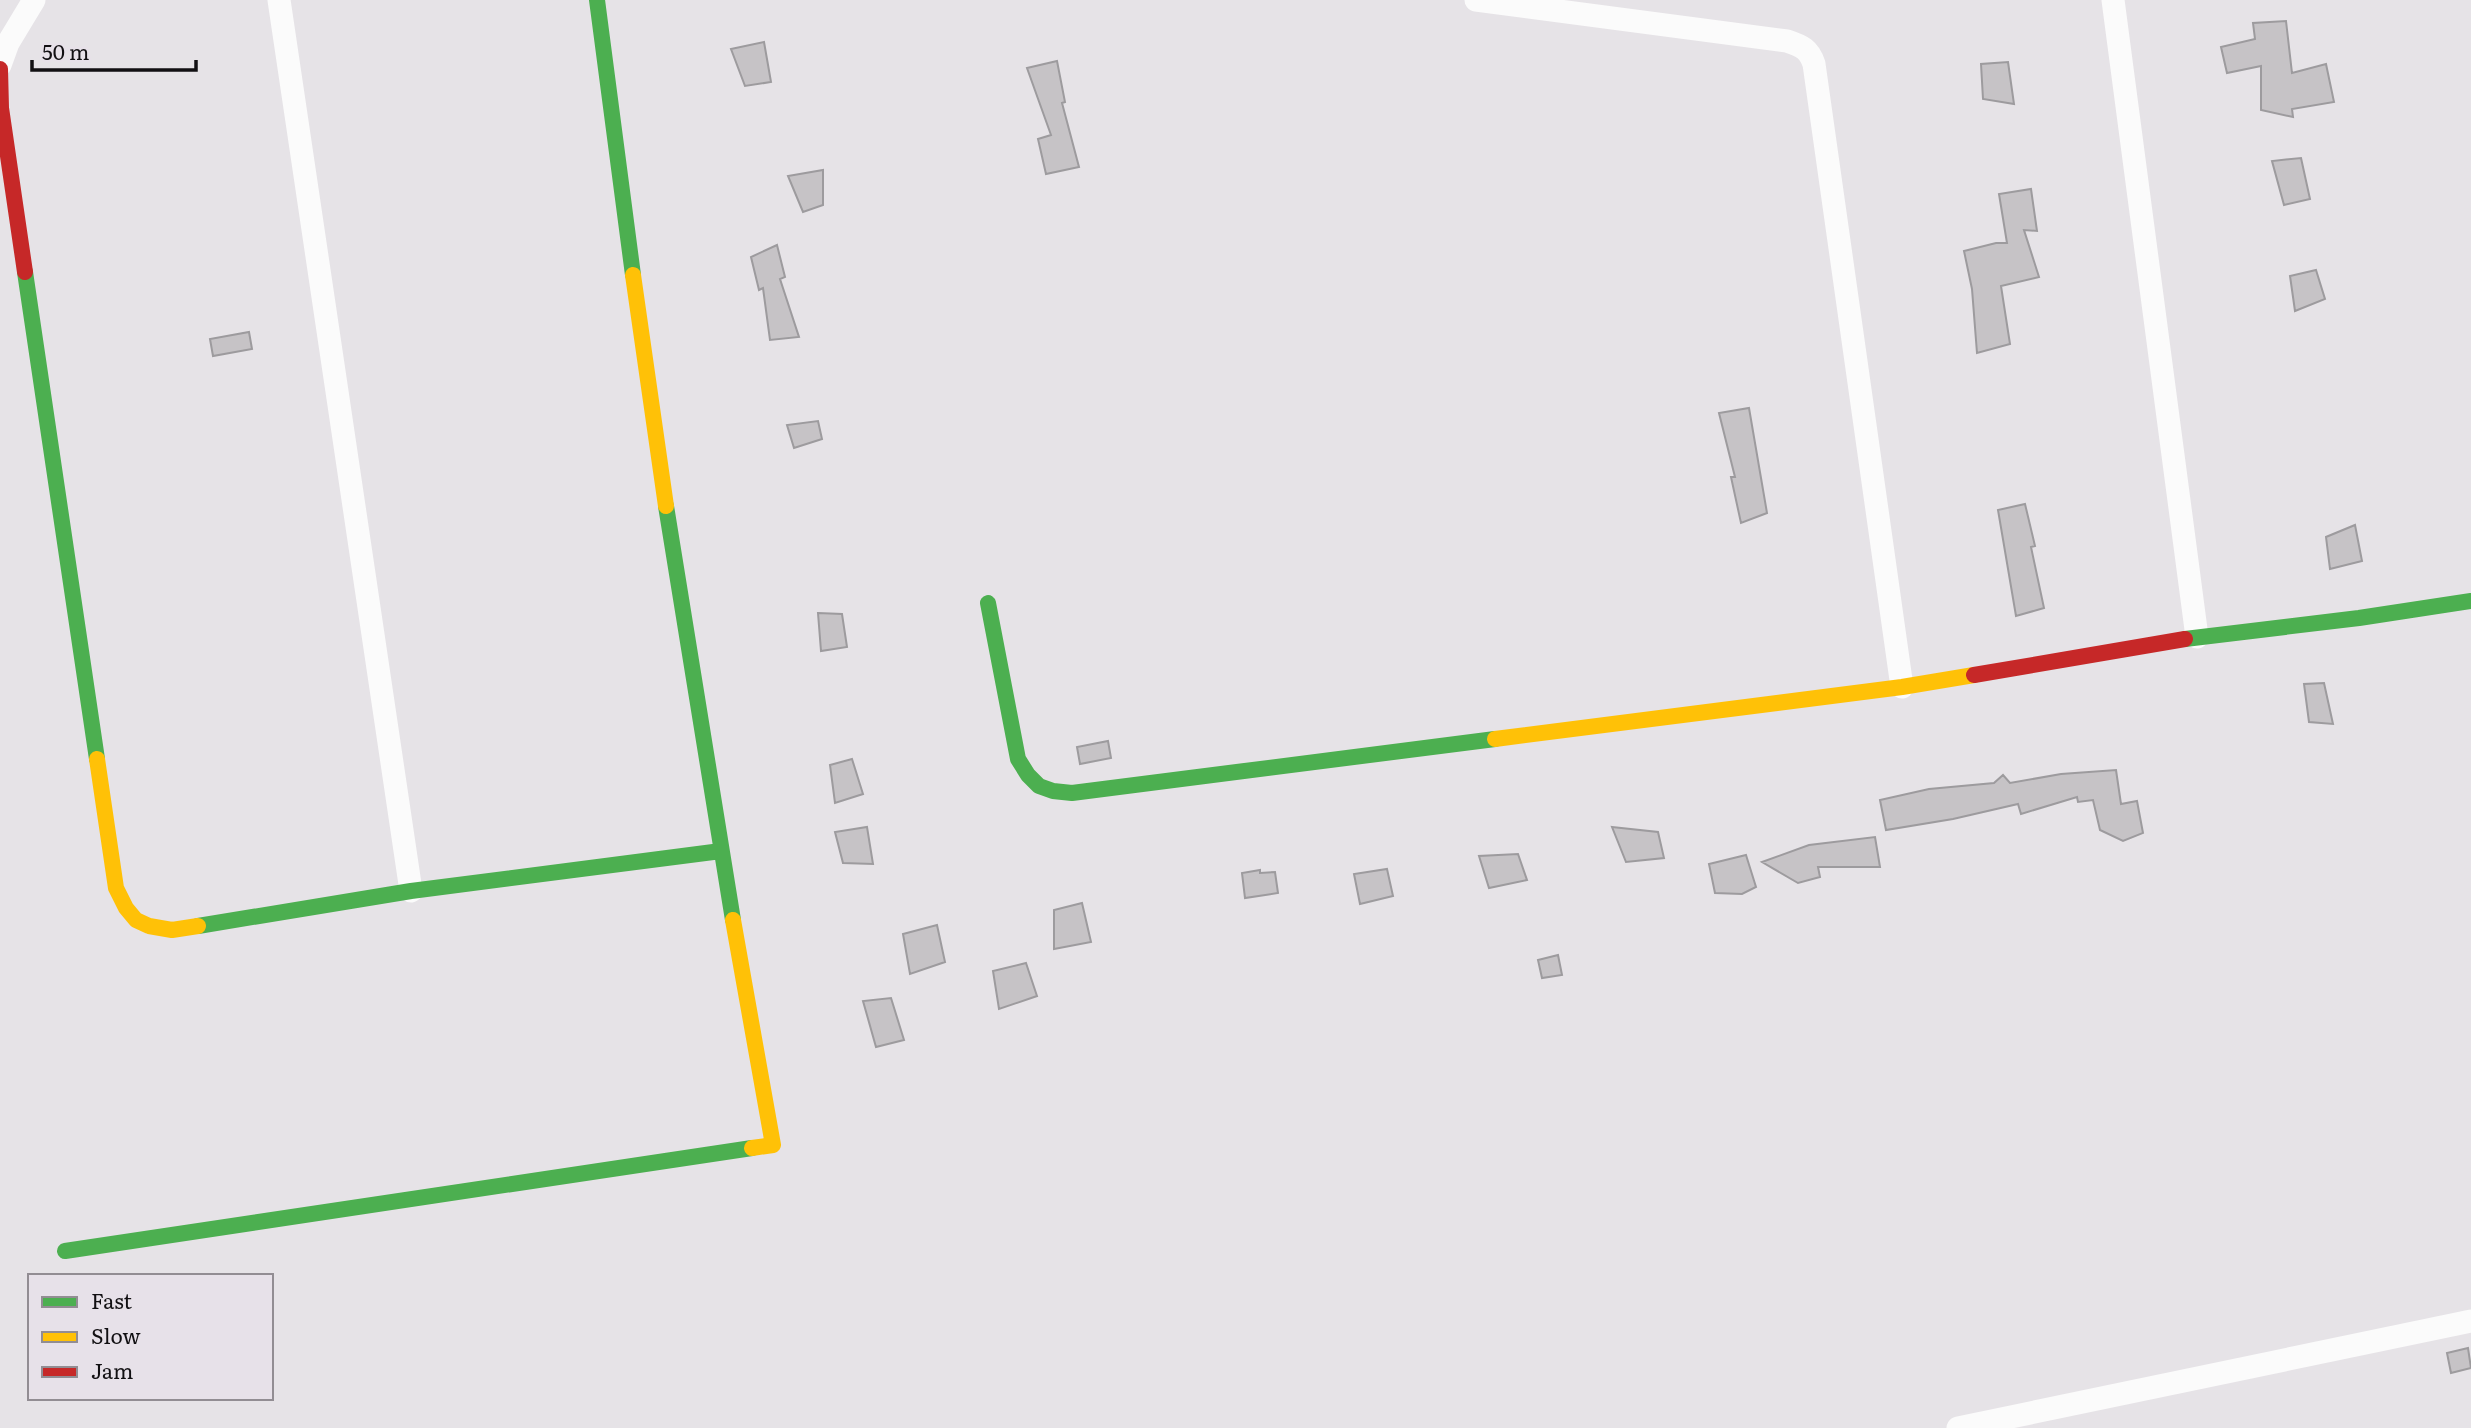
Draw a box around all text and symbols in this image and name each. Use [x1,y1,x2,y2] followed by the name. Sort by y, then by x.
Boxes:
[32,28,196,72] scale bar
[42,35,89,66] text: 50 m
[28,1274,273,1400] legend
[91,1284,132,1315] text: Fast
[91,1319,141,1350] text: Slow
[91,1354,133,1385] text: Jam

